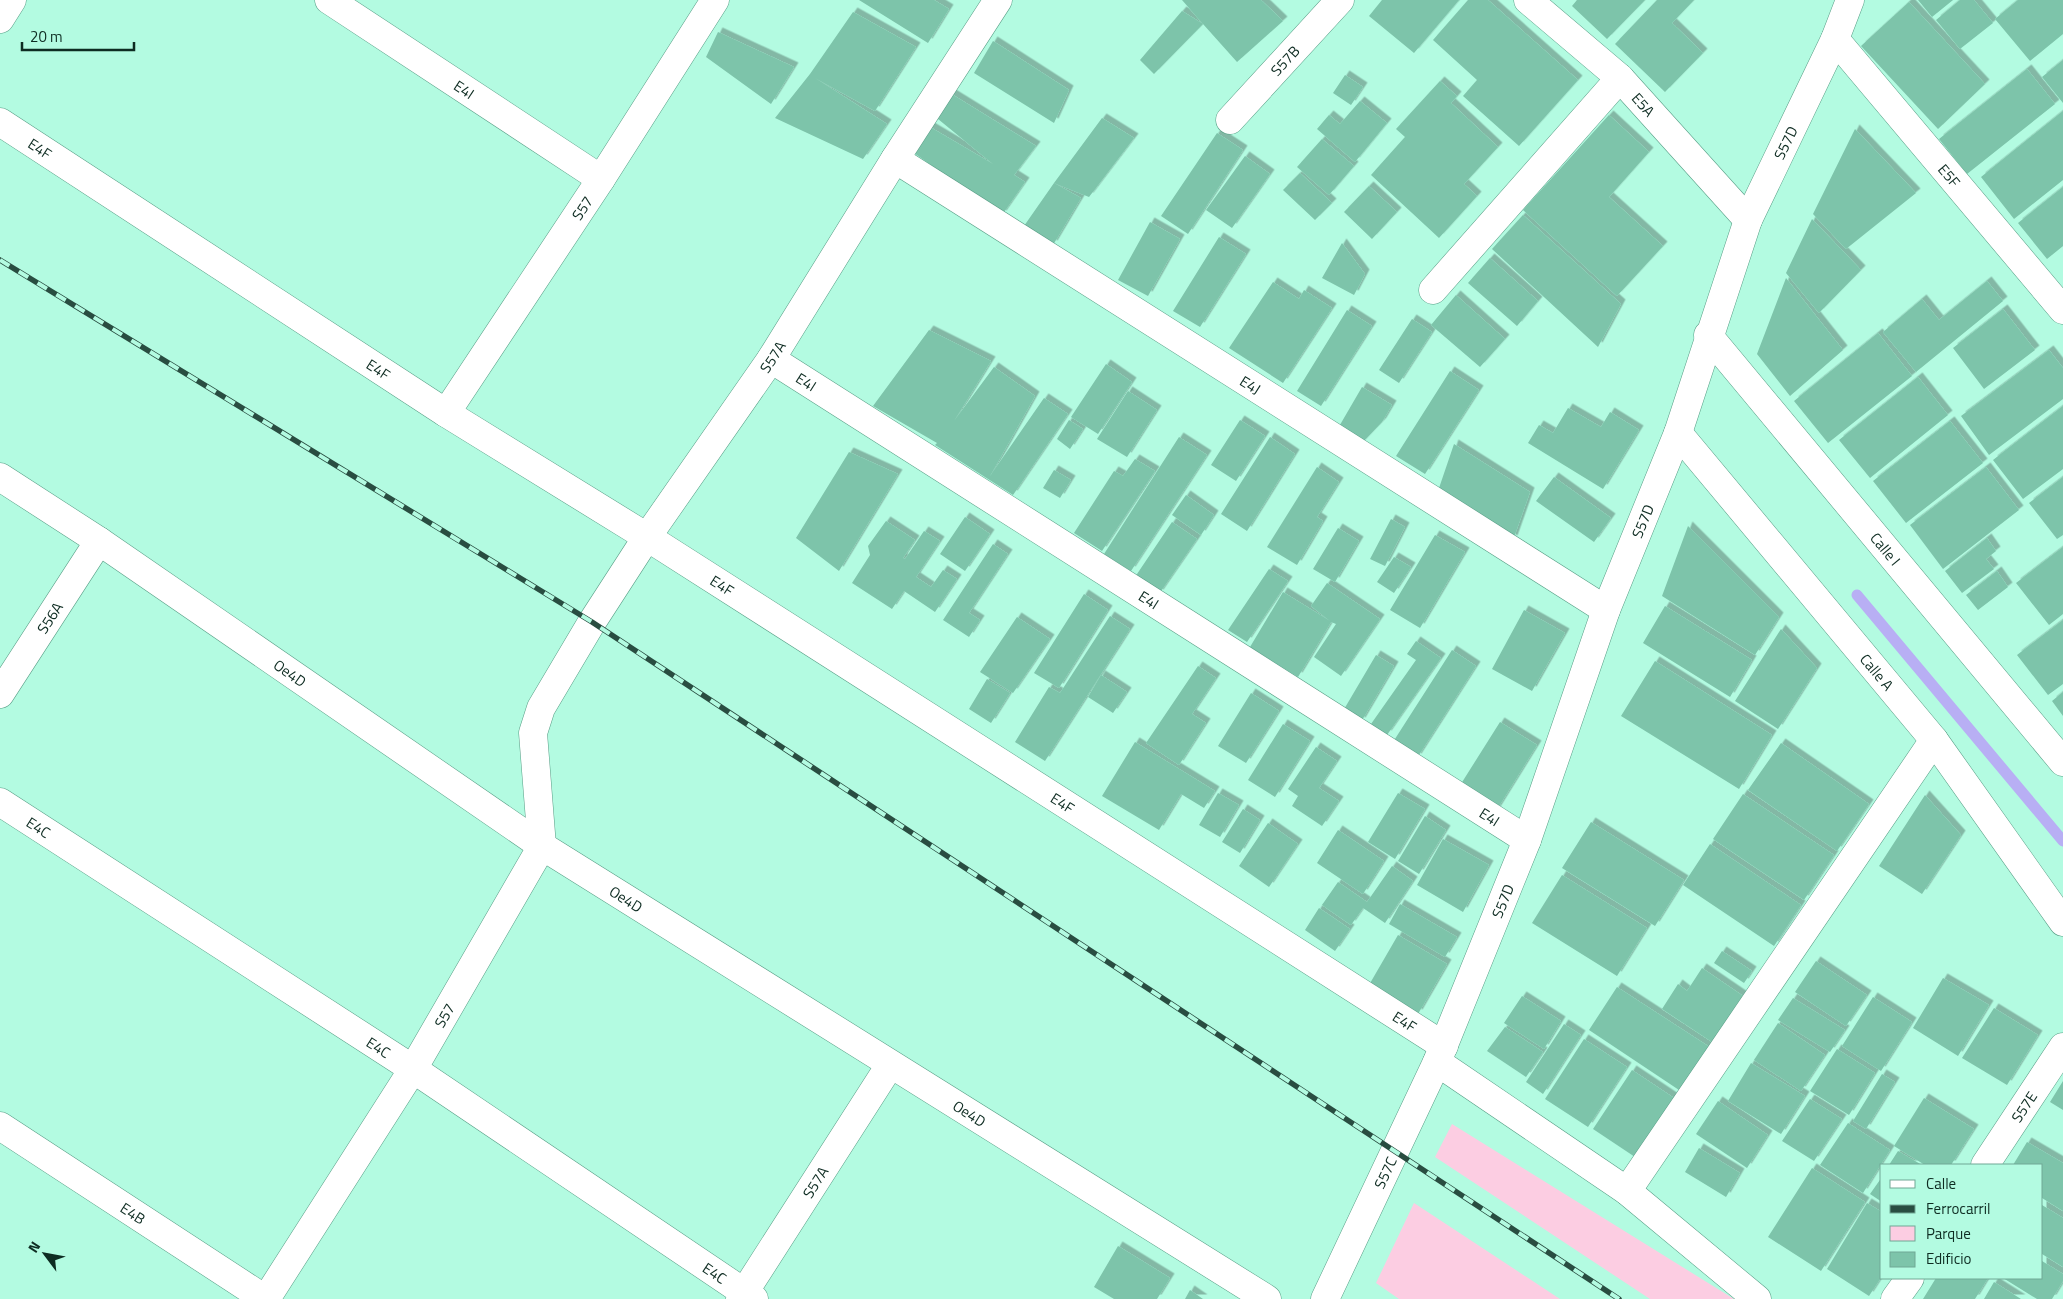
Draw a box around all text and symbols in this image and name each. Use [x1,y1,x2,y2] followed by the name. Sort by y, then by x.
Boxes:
[22,20,135,52] scale bar
[30,25,63,48] text: 20 m
[1265,40,1305,81] street label: S57B
[449,74,479,104] street label: E4I
[1627,87,1661,122] street label: E5A
[1767,122,1803,163] street label: S57D
[24,132,57,165] street label: E4F
[1933,158,1966,192] street label: E5F
[565,191,598,225] street label: S57
[753,336,791,377] street label: S57A
[362,353,395,385] street label: E4F
[792,366,821,397] street label: E4I
[1235,369,1266,400] street label: E4J
[1625,501,1659,541] street label: S57D
[1865,527,1906,570] street label: Calle I
[706,569,739,601] street label: E4F
[1134,584,1164,615] street label: E4I
[31,597,68,638] street label: S56A
[1855,648,1900,696] street label: Calle A
[269,653,311,692] street label: Oe4D
[1046,786,1079,819] street label: E4F
[1475,801,1505,832] street label: E4I
[22,811,55,843] street label: E4C
[605,879,647,918] street label: Oe4D
[1485,880,1519,921] street label: S57D
[428,999,460,1032] street label: S57
[1388,1005,1422,1037] street label: E4F
[362,1030,395,1063] street label: E4C
[2005,1086,2042,1127] street label: S57E
[948,1094,991,1132] street label: Oe4D
[1367,1153,1402,1192] street label: S57C
[796,1161,834,1202] street label: S57A
[1880,1164,2043,1279] legend
[1926,1172,1956,1195] text: Calle
[116,1196,150,1230] street label: E4B
[1926,1197,1991,1220] text: Ferrocarril
[1926,1222,1971,1245] text: Parque
[20,1229,70,1279] north arrow
[22,1237,45,1257] text: N
[1926,1247,1971,1270] text: Edificio
[698,1256,732,1289] street label: E4C

